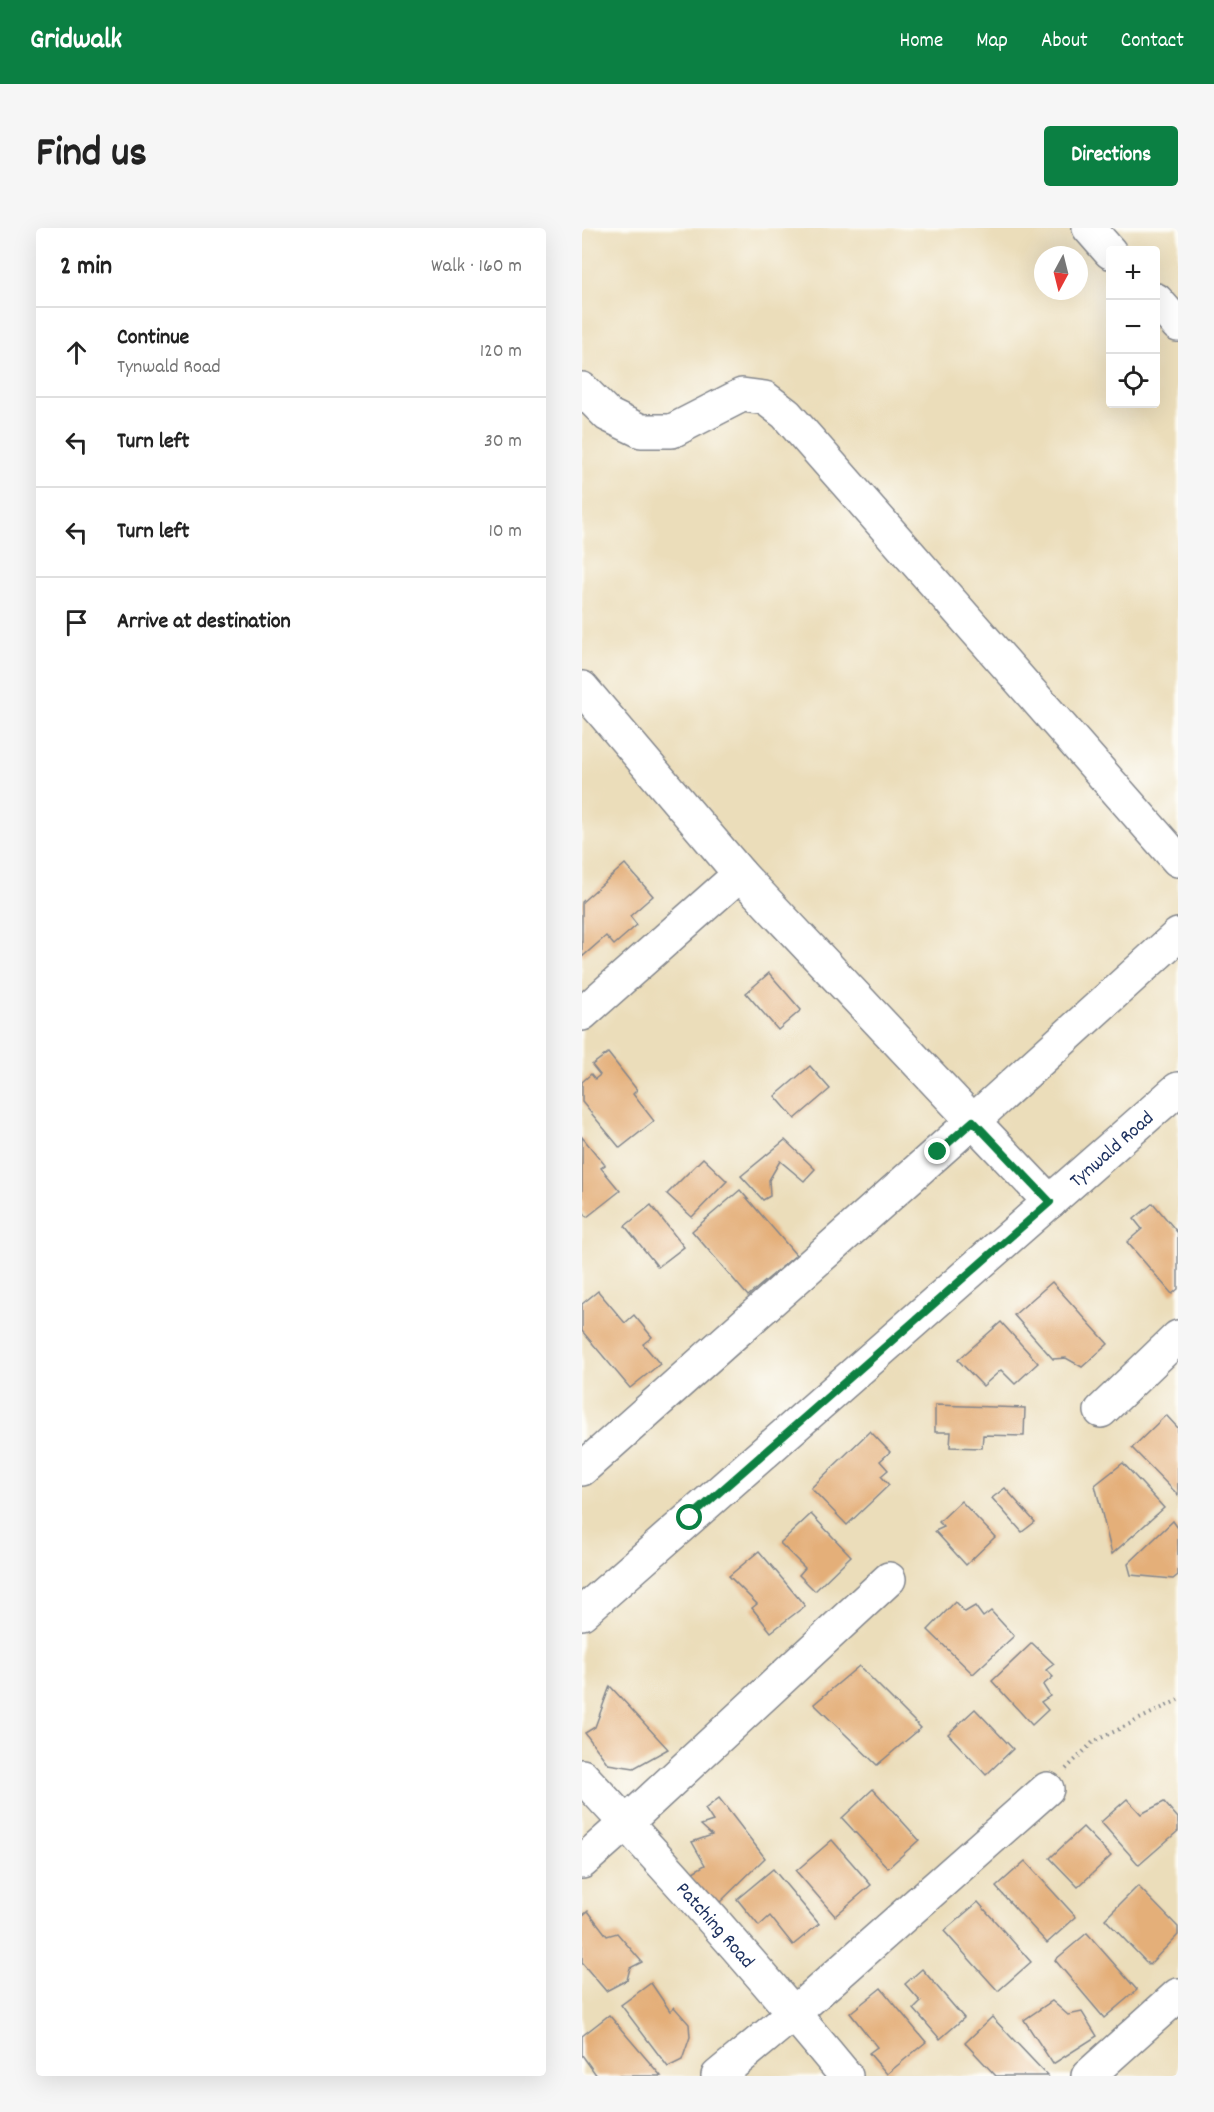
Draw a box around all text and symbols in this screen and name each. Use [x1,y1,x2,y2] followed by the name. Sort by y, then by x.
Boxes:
[30,22,122,62] text: Gridwalk
[899,27,943,57] text: Home
[976,27,1008,57] text: Map
[1041,27,1088,57] text: About
[1121,27,1184,57] text: Contact
[36,126,147,186] text: Find us
[1044,126,1178,186] button: Directions
[1034,246,1088,300] north arrow
[1106,246,1160,408] map controls
[1106,246,1160,300] button: +
[60,249,112,286] text: 2 min
[431,253,522,281] text: Walk · 160 m
[1106,300,1160,354] button: −
[117,323,189,354] text: Continue
[60,336,93,369] icon: ahead
[480,338,522,366] text: 120 m
[117,354,221,382] text: Tynwald Road
[1106,354,1160,408] button: locate
[60,426,93,459] icon: left
[117,427,189,458] text: Turn left
[484,428,522,456] text: 30 m
[60,516,93,549] icon: left
[117,517,189,548] text: Turn left
[488,518,522,546] text: 10 m
[60,606,93,639] icon: arrive
[117,607,291,638] text: Arrive at destination
[1064,1106,1161,1195] street label: Tynwald Road
[924,1138,950,1164] route end
[676,1504,702,1530] route start
[668,1877,760,1975] street label: Patching Road

